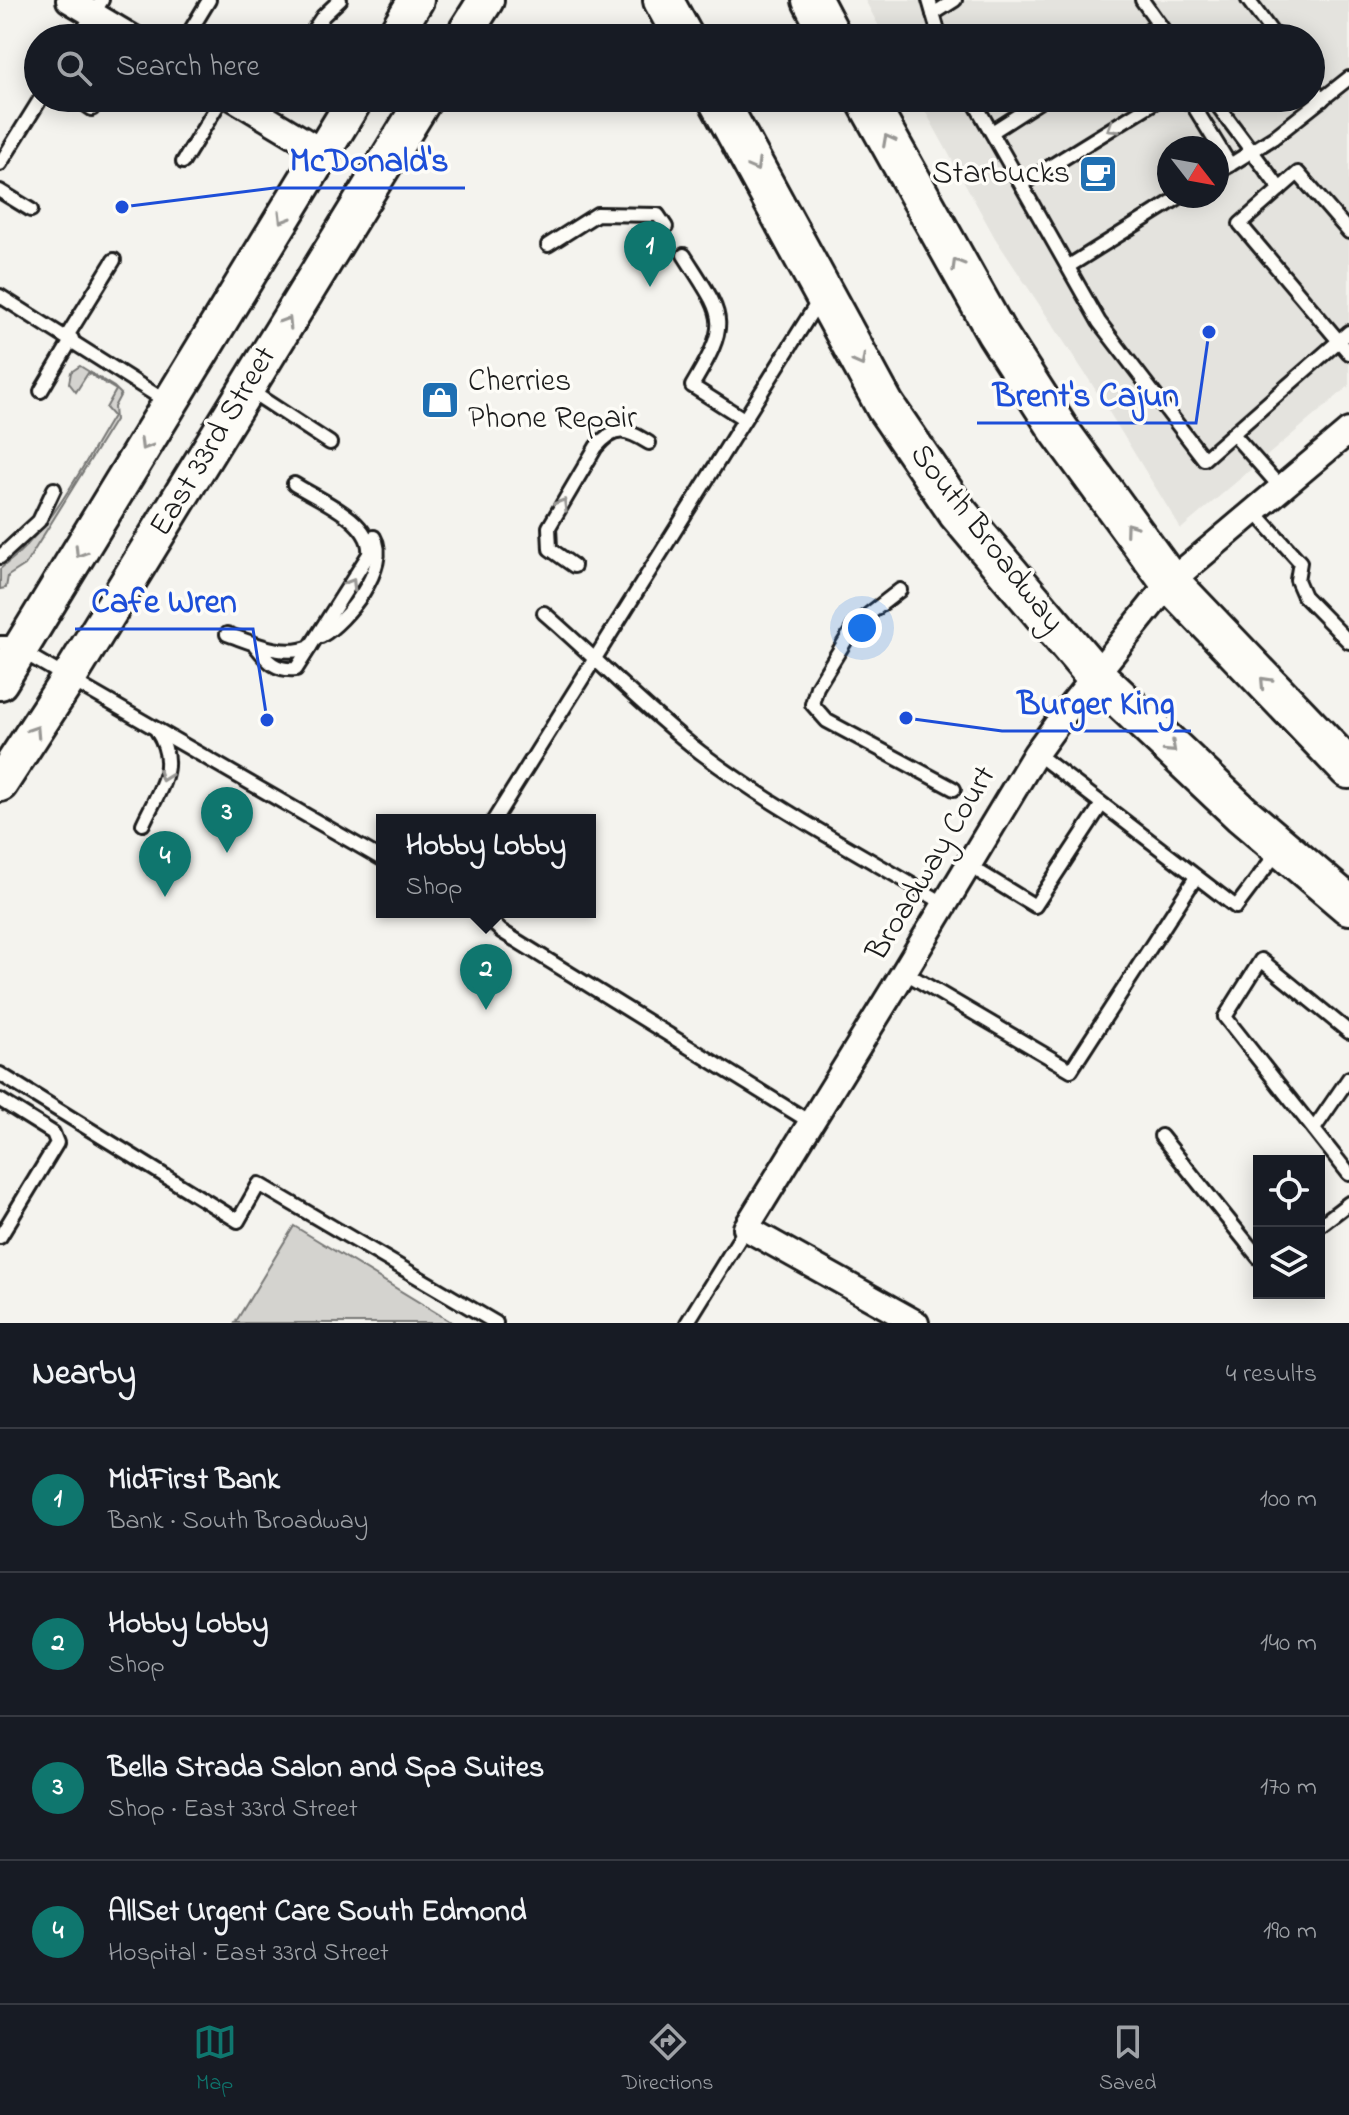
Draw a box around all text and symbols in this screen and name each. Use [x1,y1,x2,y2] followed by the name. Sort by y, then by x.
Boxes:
[24,24,1325,112] search box
[52,46,96,90] icon: search
[116,46,260,90] text: Search here
[1106,119,1121,134] one-way arrow
[274,130,465,188] callout: McDonald's
[882,134,897,149] one-way arrow
[1157,136,1229,208] north arrow
[289,138,449,188] text: McDonald's
[932,151,1070,198] place label: Starbucks
[1077,153,1119,195] cafe icon: Starbucks
[745,158,760,173] one-way arrow
[277,209,292,224] one-way arrow
[624,221,676,287] pin: 1
[951,258,967,273] one-way arrow
[278,316,293,331] one-way arrow
[139,338,290,546] street label: East 33rd Street
[851,353,866,368] one-way arrow
[468,359,637,443] place label: Cherries Phone Repair
[977,365,1196,423] callout: Brent's Cajun
[991,373,1179,423] text: Brent's Cajun
[419,379,461,421] shop icon: Cherries Phone Repair
[897,434,1075,644] street label: South Broadway
[139,436,155,451] one-way arrow
[552,498,568,513] one-way arrow
[1126,522,1140,536] one-way arrow
[74,543,90,558] one-way arrow
[75,571,253,629] callout: Cafe Wren
[341,578,357,593] one-way arrow
[91,579,237,629] text: Cafe Wren
[842,608,882,648] your location
[1002,673,1191,731] callout: Burger King
[1260,677,1274,691] one-way arrow
[1015,681,1175,732] text: Burger King
[25,725,40,739] one-way arrow
[1161,739,1176,753] one-way arrow
[855,757,1009,971] street label: Broadway Court
[157,768,173,782] one-way arrow
[201,787,253,853] pin: 3
[376,814,596,918] popup
[406,825,566,869] text: Hobby Lobby
[139,831,191,897] pin: 4
[406,869,463,907] text: Shop
[460,944,512,1010] pin: 2
[1253,1155,1325,1299] map controls
[1253,1155,1325,1227] button: locate
[1253,1227,1325,1299] button: layers
[32,1350,136,1400] text: Nearby
[1226,1356,1317,1394] text: 4 results
[108,1459,280,1503] text: MidFirst Bank
[54,1481,62,1519] text: 1
[1260,1481,1317,1519] text: 100 m
[108,1503,368,1541] text: Bank · South Broadway
[108,1603,268,1647] text: Hobby Lobby
[52,1625,64,1663] text: 2
[1260,1625,1317,1663] text: 140 m
[108,1647,165,1685] text: Shop
[108,1747,544,1791] text: Bella Strada Salon and Spa Suites
[53,1769,63,1807] text: 3
[1260,1769,1317,1807] text: 170 m
[108,1791,358,1829] text: Shop · East 33rd Street
[108,1891,527,1935] text: AllSet Urgent Care South Edmond
[53,1913,63,1951] text: 4
[1263,1913,1317,1951] text: 190 m
[108,1935,389,1973] text: Hospital · East 33rd Street
[193,2020,237,2100] tab: Map
[622,2020,714,2100] tab: Directions
[1099,2020,1156,2100] tab: Saved

